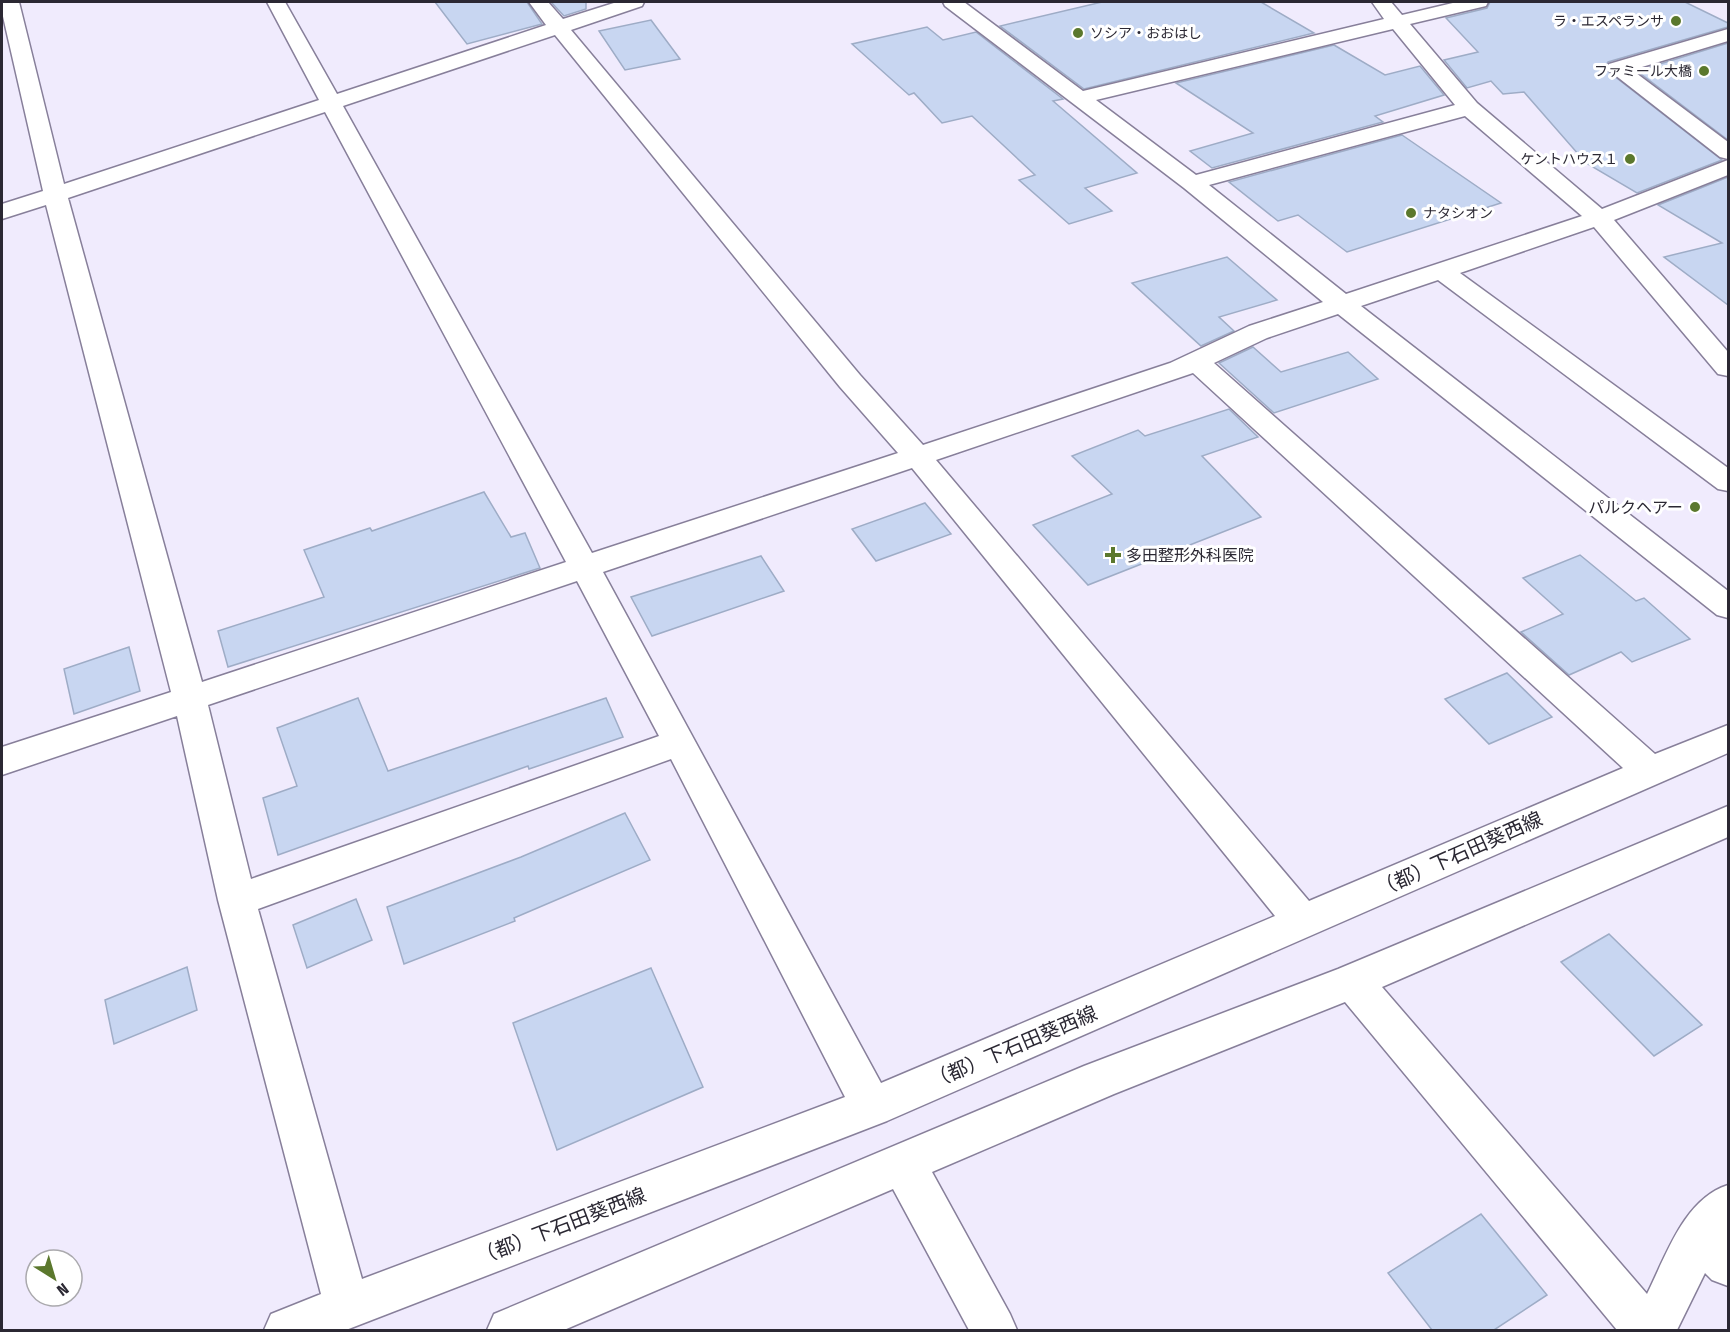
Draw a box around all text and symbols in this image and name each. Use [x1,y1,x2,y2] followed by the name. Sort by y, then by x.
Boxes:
[1553,13,1664,30] place label: ラ・エスペランサ
[1669,14,1683,28] marker: ラ・エスペランサ
[1090,25,1202,42] place label: ソシア・おおはし
[1071,26,1085,40] marker: ソシア・おおはし
[1594,63,1692,80] place label: ファミール大橋
[1697,64,1711,78] marker: ファミール大橋
[1520,151,1618,168] place label: ケントハウス１
[1623,152,1637,166] marker: ケントハウス１
[1423,205,1493,222] place label: ナタシオン
[1404,206,1418,220] marker: ナタシオン
[1588,498,1683,517] place label: パルクヘアー
[1688,500,1702,514] marker: パルクヘアー
[1104,546,1122,564] marker: 多田整形外科医院
[1126,546,1254,565] place label: 多田整形外科医院
[1372,806,1546,902] street label: （都）下石田葵西線
[925,1001,1101,1093] street label: （都）下石田葵西線
[473,1183,649,1269] street label: （都）下石田葵西線
[24,1248,84,1308] north arrow
[53,1279,72,1300] text: N

